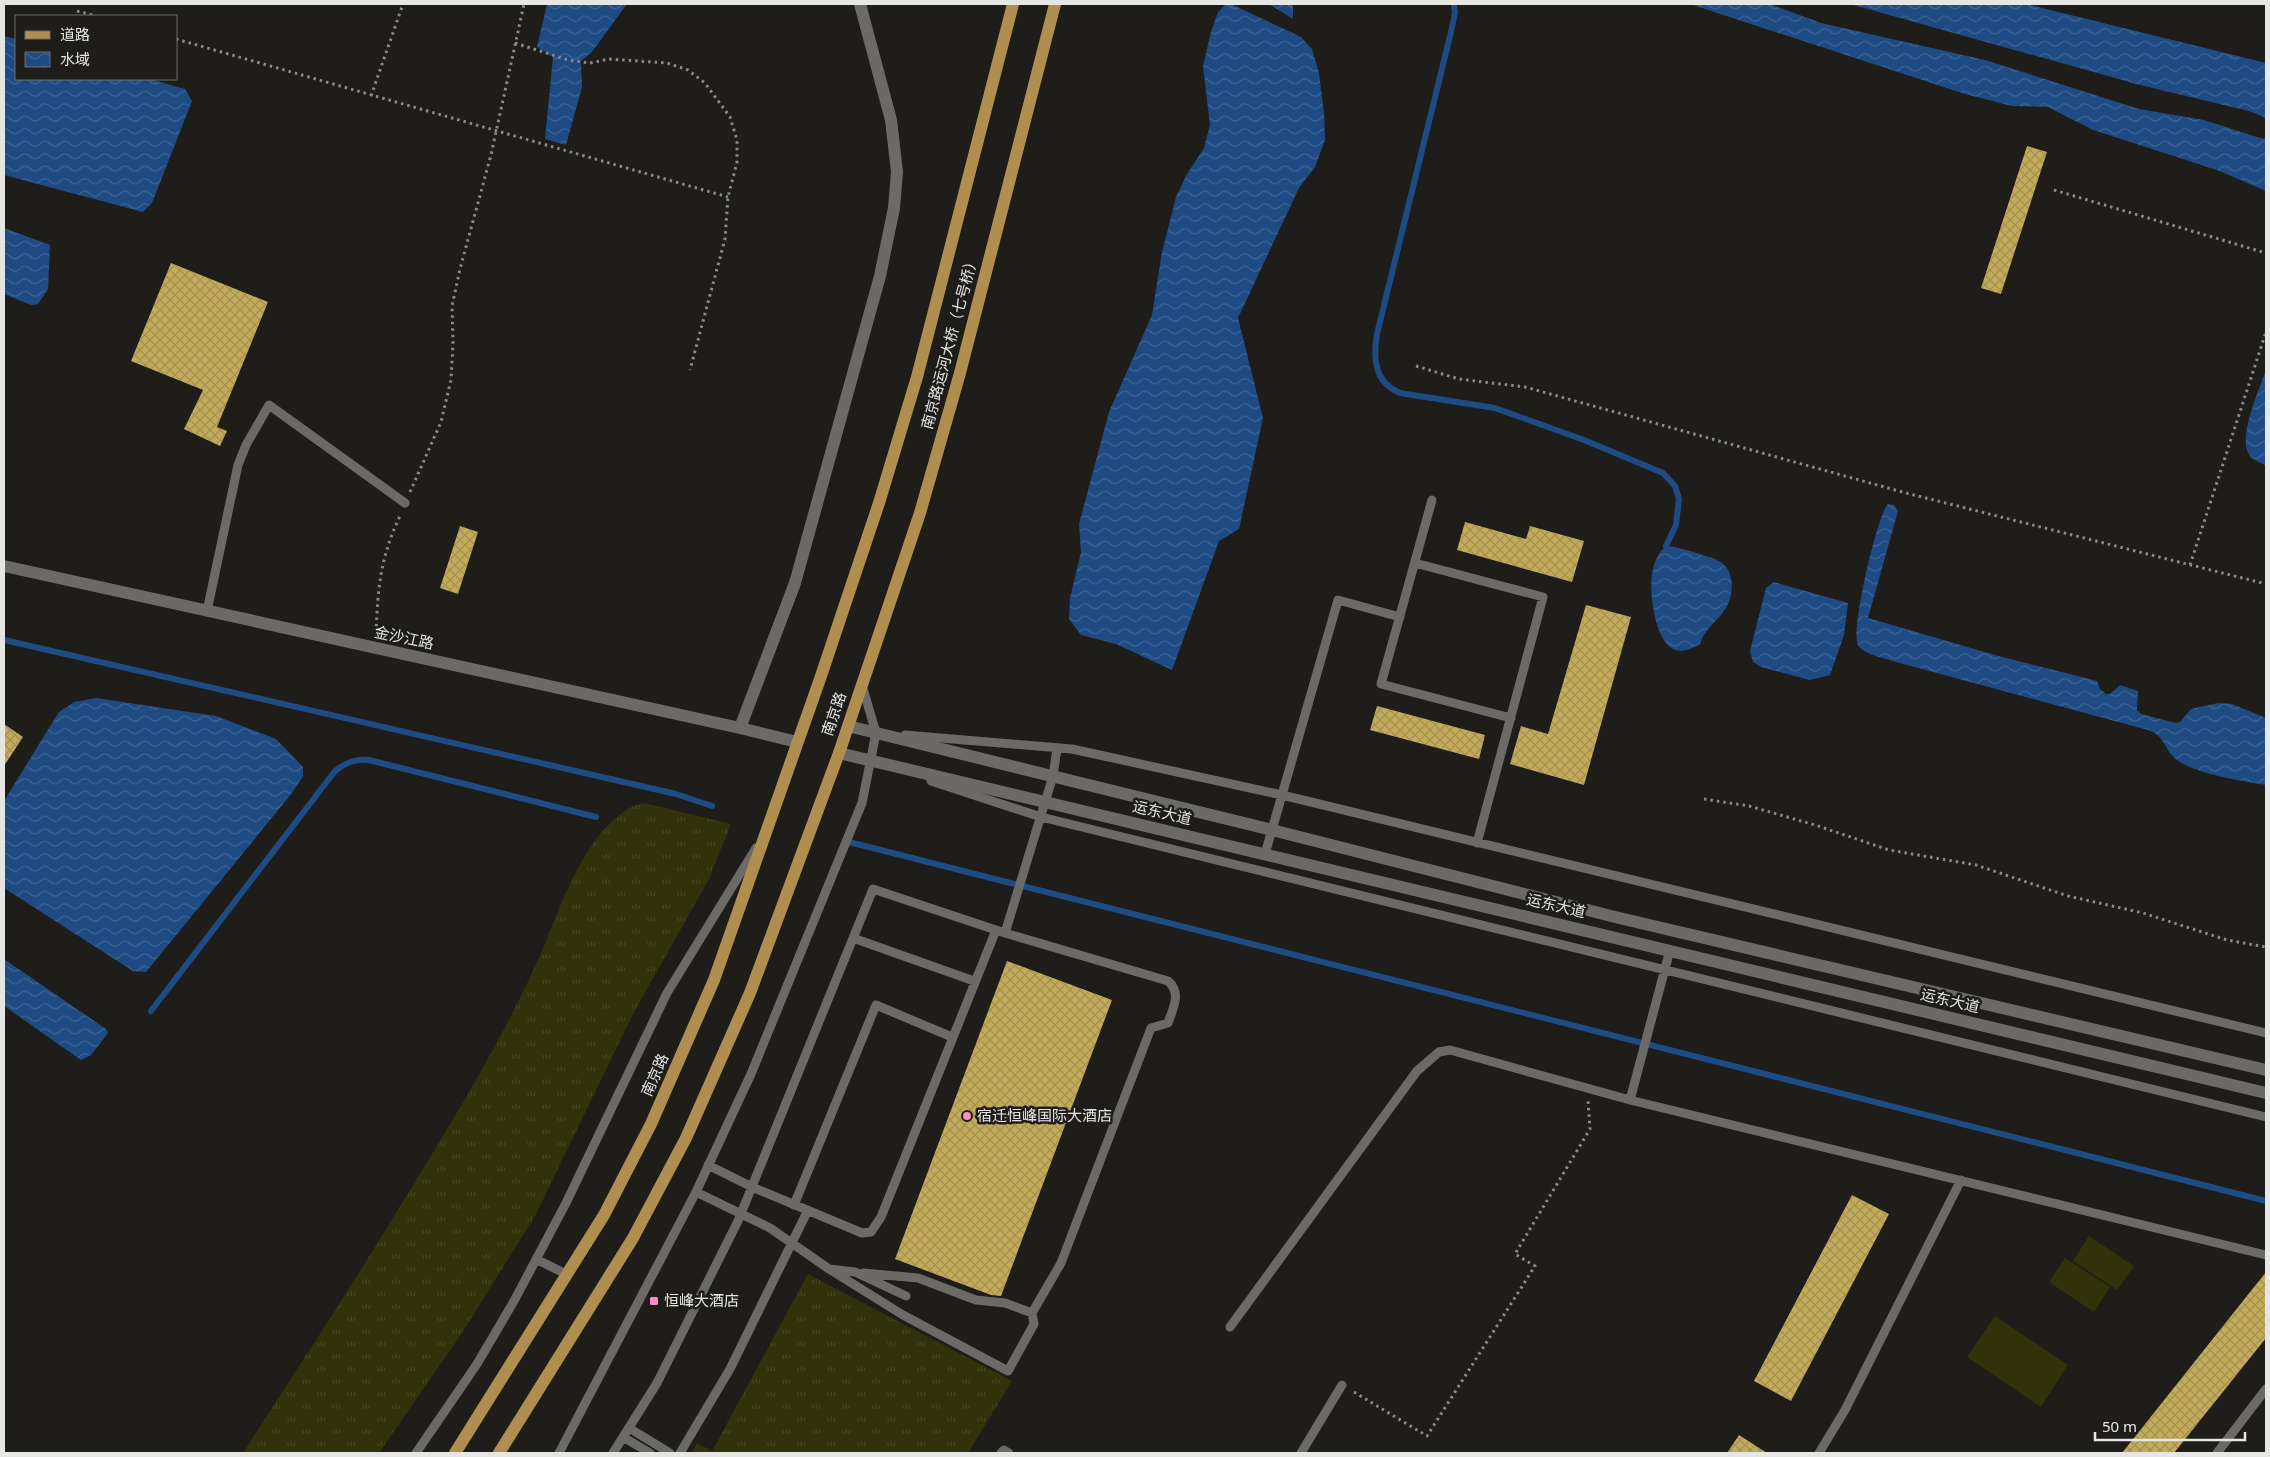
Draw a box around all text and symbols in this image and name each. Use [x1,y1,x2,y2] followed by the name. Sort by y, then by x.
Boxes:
[15,15,178,80] legend
[60,24,90,44] text: 道路
[60,49,90,69] text: 水域
[916,252,982,431] street label: 南京路运河大桥（七号桥）
[373,621,436,653] street label: 金沙江路
[816,689,850,738] street label: 南京路
[1131,796,1194,829] street label: 运东大道
[1525,889,1588,922] street label: 运东大道
[1919,984,1982,1017] street label: 运东大道
[636,1050,672,1099] street label: 南京路
[977,1105,1112,1125] place label: 宿迁恒峰国际大酒店
[961,1110,973,1122] marker: 宿迁恒峰国际大酒店
[664,1290,739,1310] place label: 恒峰大酒店
[648,1295,660,1307] marker: 恒峰大酒店
[2095,1410,2245,1442] scale bar
[2102,1416,2137,1436] text: 50 m

